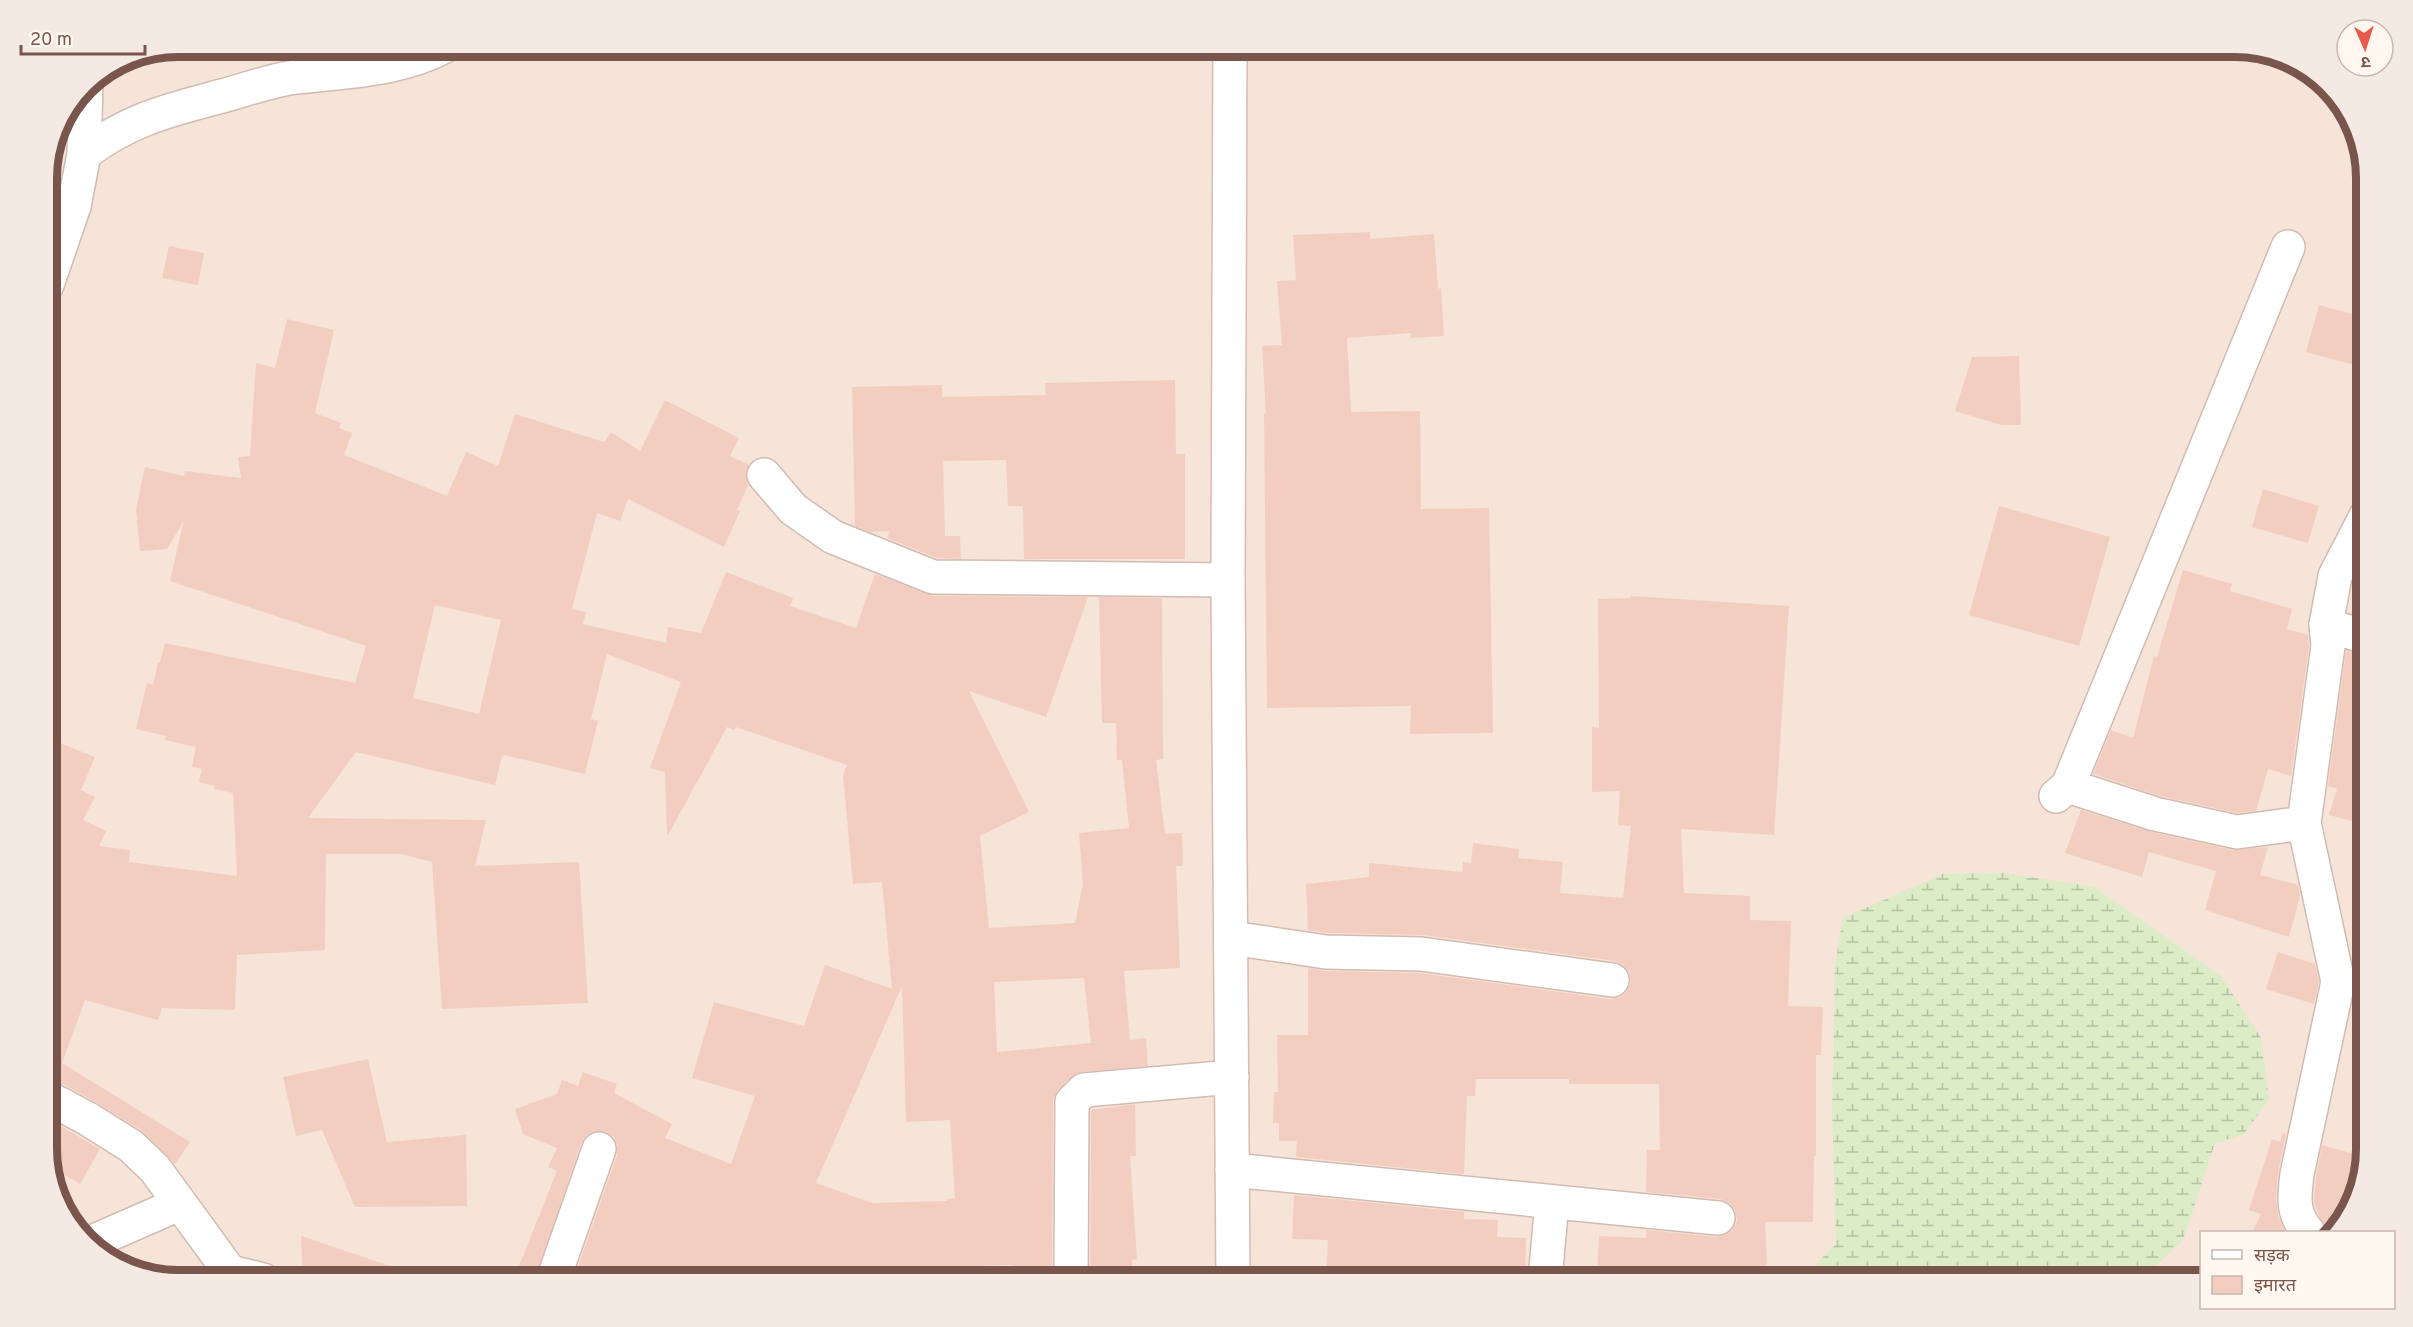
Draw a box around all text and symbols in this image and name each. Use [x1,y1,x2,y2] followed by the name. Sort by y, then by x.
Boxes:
[21,18,146,56] scale bar
[2335,18,2395,78] north arrow
[30,29,72,52] text: 20 m
[2360,51,2371,71] text: उ
[2200,1231,2395,1309] legend
[2254,1245,2291,1268] text: सड़क
[2254,1275,2297,1298] text: इमारत

